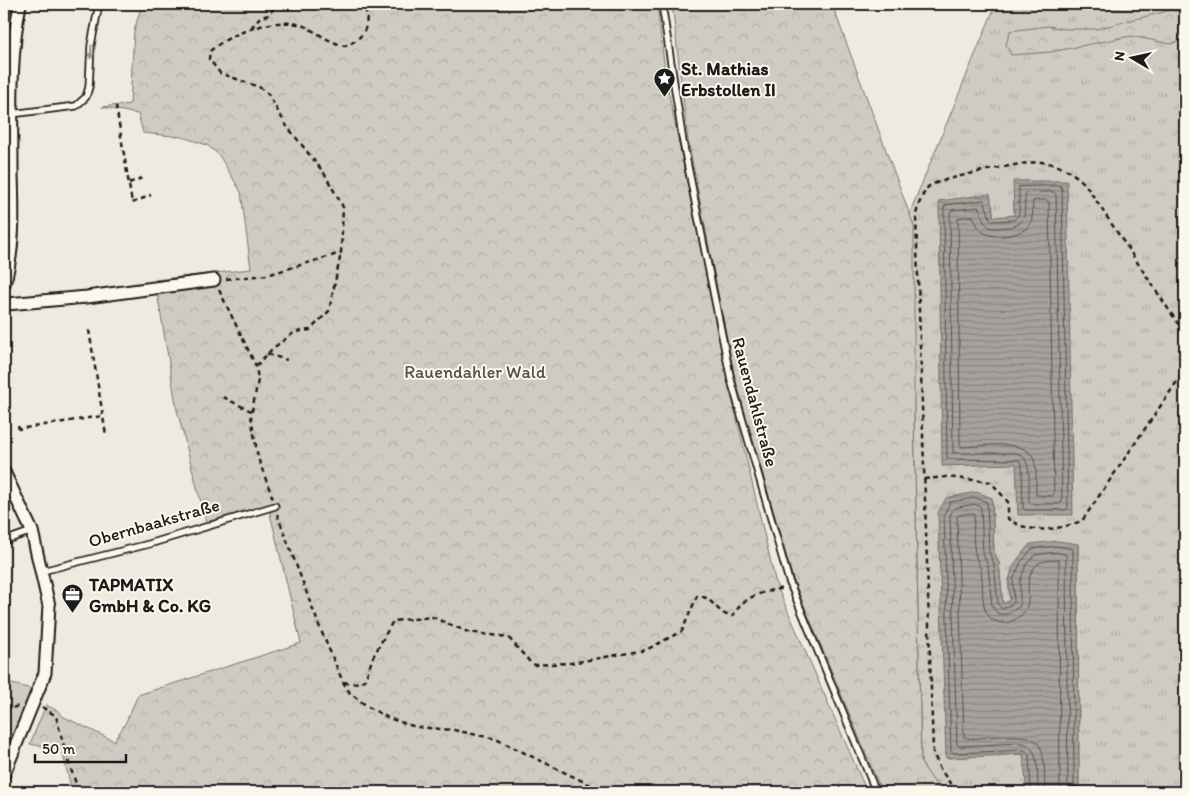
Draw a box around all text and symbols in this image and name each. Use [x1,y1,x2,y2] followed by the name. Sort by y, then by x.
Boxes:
[1106,32,1156,82] north arrow
[86,44,94,60] one-way arrow
[1111,50,1129,62] text: N
[681,58,776,101] place label: St. Mathias Erbstollen II
[653,67,677,98] place icon: St. Mathias Erbstollen II
[727,335,783,469] street label: Rauendahlstraße
[404,361,546,383] park label: Rauendahler Wald
[86,494,222,552] street label: Obernbaakstraße
[88,574,211,617] place label: TAPMATIX GmbH & Co. KG
[61,583,85,614] office icon: TAPMATIX GmbH & Co. KG
[35,731,126,763] scale bar
[42,740,75,758] text: 50 m

